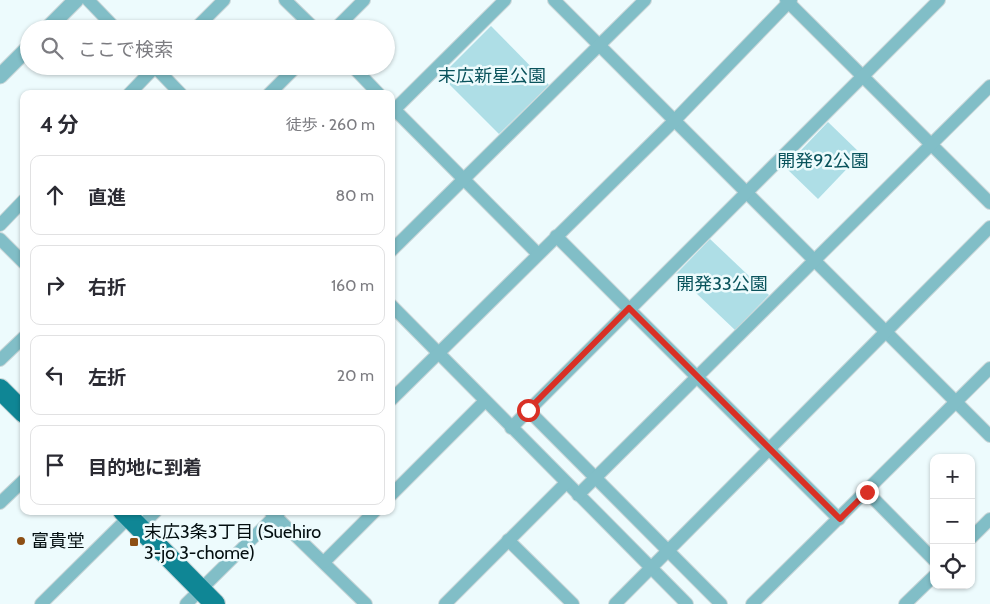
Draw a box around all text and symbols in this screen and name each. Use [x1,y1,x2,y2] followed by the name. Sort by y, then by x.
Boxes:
[20,20,395,75] search box
[38,34,66,62] icon: search
[78,38,173,61] text: ここで検索
[438,65,546,87] park label: 末広新星公園
[40,112,79,137] text: 4 分
[286,115,375,134] text: 徒歩 · 260 m
[777,150,869,172] park label: 開発92公園
[41,181,69,209] icon: ahead
[88,186,126,209] text: 直進
[336,186,374,205] text: 80 m
[41,271,69,299] icon: right
[676,273,768,295] park label: 開発33公園
[88,276,126,299] text: 右折
[331,276,374,295] text: 160 m
[41,361,69,389] icon: left
[88,366,126,389] text: 左折
[337,366,374,385] text: 20 m
[517,399,540,422] route start
[41,451,69,479] icon: arrive
[930,454,975,589] map controls
[930,454,975,499] button: +
[88,456,202,479] text: 目的地に到着
[856,481,879,504] route end
[930,499,975,544] button: −
[144,521,321,564] place label: 末広3条3丁目 (Suehiro 3-jo 3-chome)
[31,530,85,552] place label: 富貴堂
[15,535,27,547] marker: 富貴堂
[128,536,140,548] marker: 末広3条3丁目 (Suehiro 3-jo 3-chome)
[930,544,975,589] button: locate

